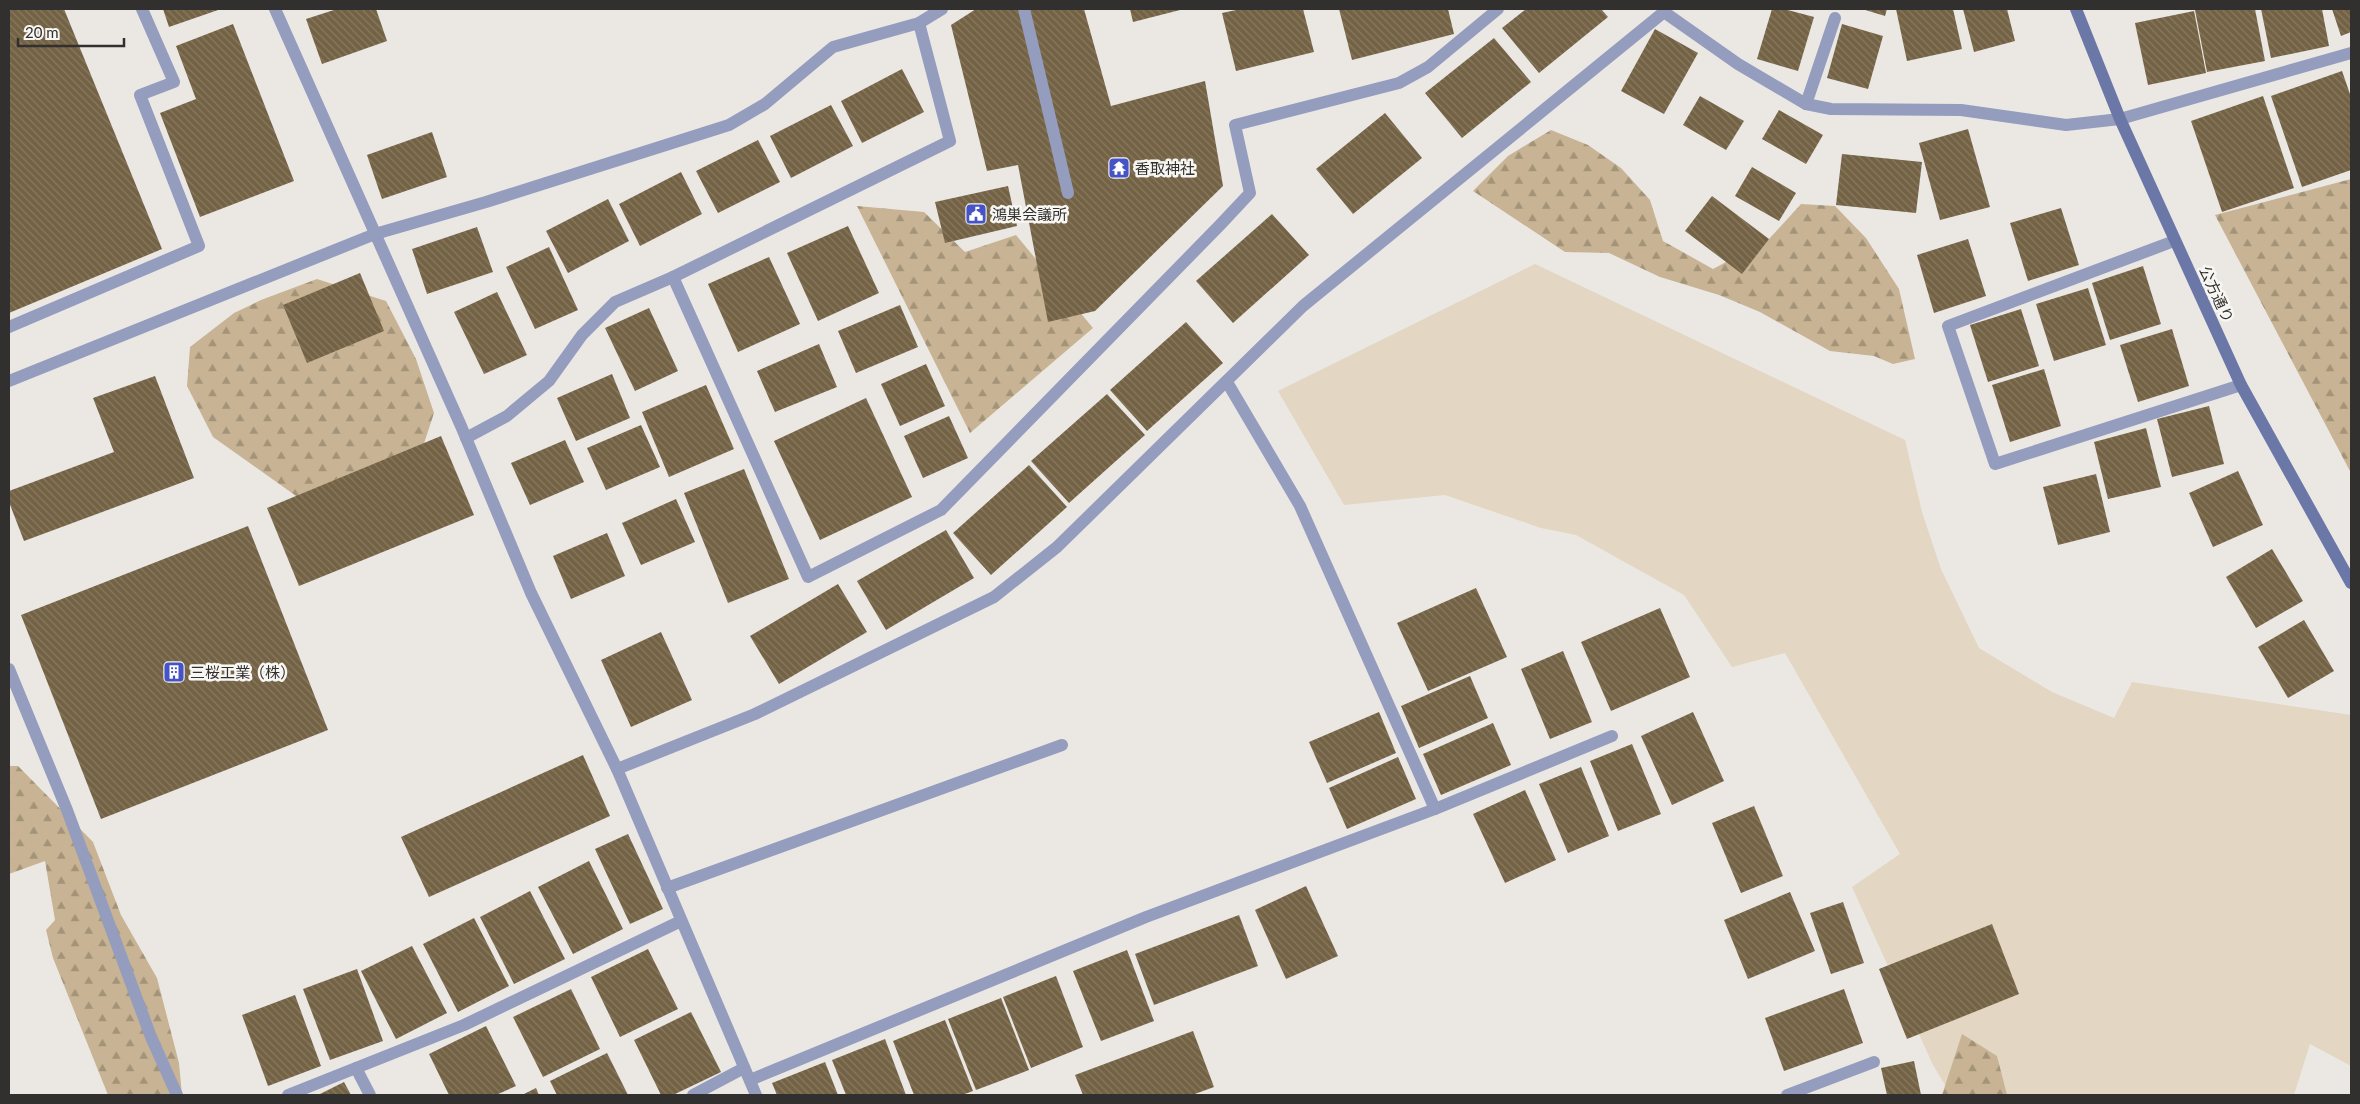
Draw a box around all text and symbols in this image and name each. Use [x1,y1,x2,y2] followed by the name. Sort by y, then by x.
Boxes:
[18,15,124,47] scale bar
[25,23,59,41] text: 20 m
[1107,156,1131,180] temple icon: 香取神社
[1135,159,1195,177] place label: 香取神社
[964,202,988,226] public building icon: 鴻巣会議所
[992,205,1067,223] place label: 鴻巣会議所
[2196,263,2238,325] street label: 公方通り
[162,660,186,684] building icon: 三桜工業（株）
[190,663,295,681] place label: 三桜工業（株）

